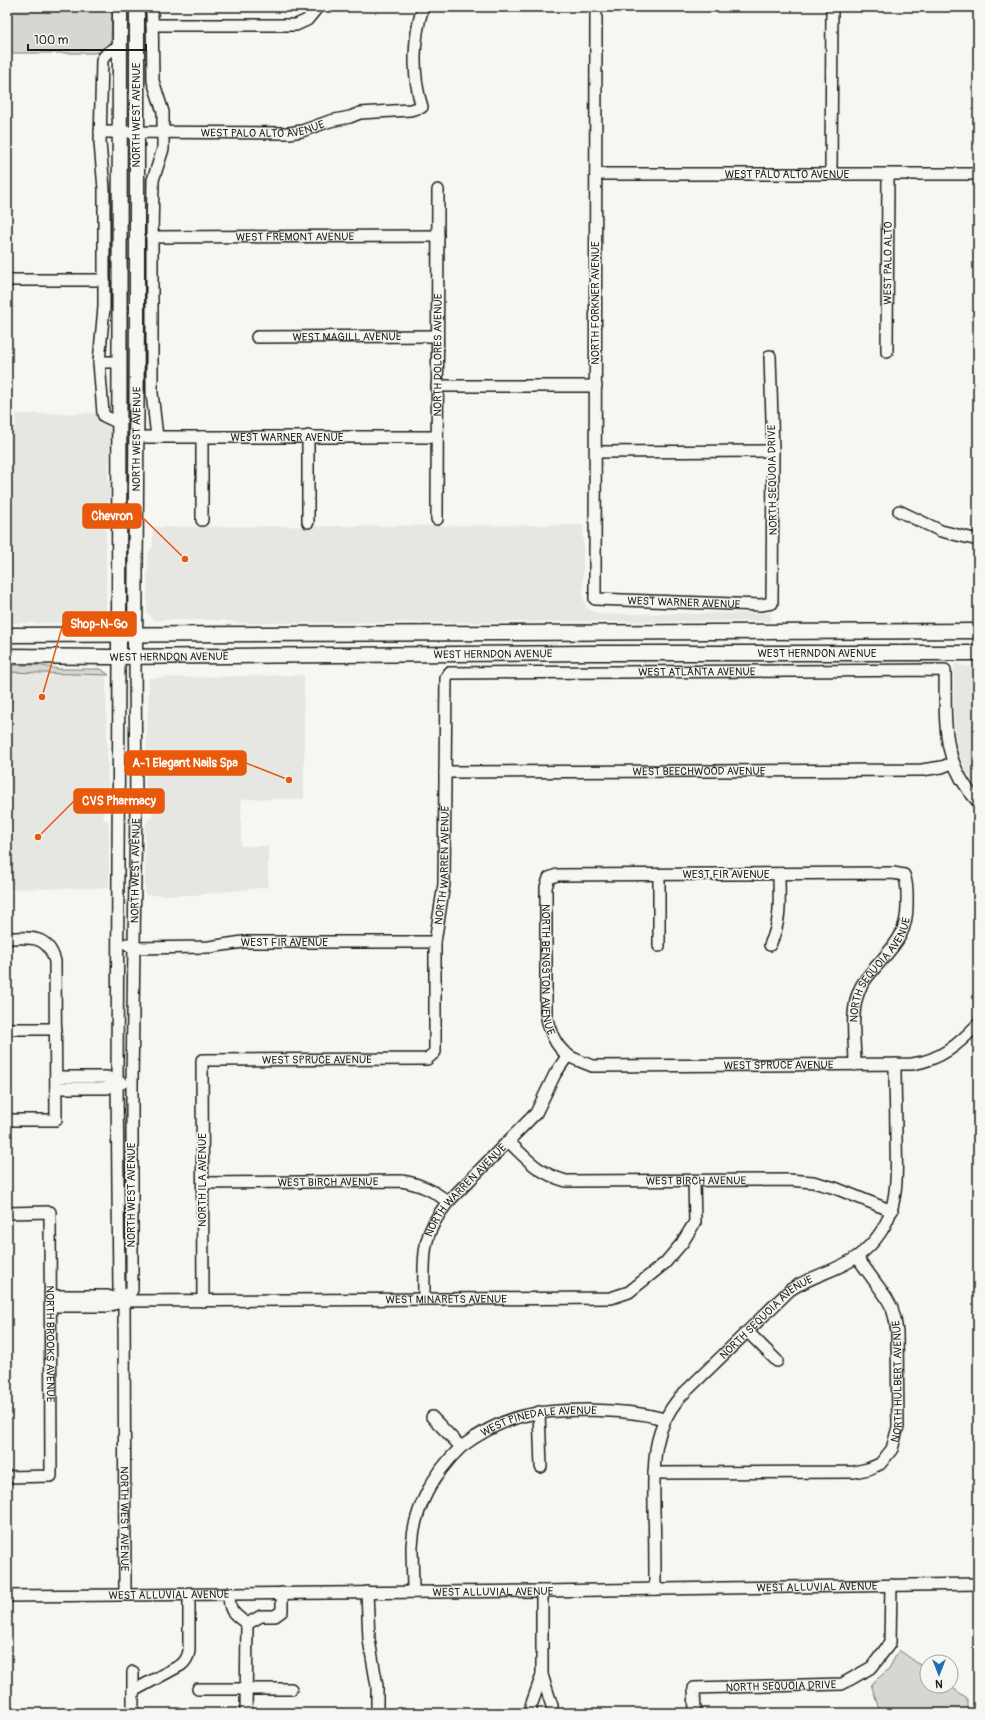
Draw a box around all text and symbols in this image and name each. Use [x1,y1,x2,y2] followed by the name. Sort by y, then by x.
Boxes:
[28,26,146,52] scale bar
[34,33,69,48] text: 100 m
[130,62,143,167] street label: NORTH WEST AVENUE
[201,118,326,140] street label: WEST PALO ALTO AVENUE
[725,168,849,181] street label: WEST PALO ALTO AVENUE
[881,221,895,305] street label: WEST PALO ALTO
[236,230,354,244] street label: WEST FREMONT AVENUE
[589,241,602,365] street label: NORTH FORKNER AVENUE
[431,293,445,417] street label: NORTH DOLORES AVENUE
[292,330,402,344] street label: WEST MAGILL AVENUE
[130,386,144,492] street label: NORTH WEST AVENUE
[765,424,780,535] street label: NORTH SEQUOIA DRIVE
[231,431,344,444] street label: WEST WARNER AVENUE
[83,504,141,528] callout: Chevron
[91,509,133,524] text: Chevron
[627,594,741,611] street label: WEST WARNER AVENUE
[63,612,136,636] callout: Shop-N-Go
[70,617,128,632] text: Shop-N-Go
[433,647,553,661] street label: WEST HERNDON AVENUE
[757,647,877,660] street label: WEST HERNDON AVENUE
[109,650,229,664] street label: WEST HERNDON AVENUE
[638,665,756,679] street label: WEST ATLANTA AVENUE
[125,751,246,775] callout: A-1 Elegant Nails Spa
[132,756,238,771] text: A-1 Elegant Nails Spa
[632,765,766,778] street label: WEST BEECHWOOD AVENUE
[74,789,164,813] callout: CVS Pharmacy
[82,794,157,809] text: CVS Pharmacy
[432,805,452,926] street label: NORTH WARREN AVENUE
[128,818,143,923] street label: NORTH WEST AVENUE
[682,868,770,881] street label: WEST FIR AVENUE
[539,904,558,1037] street label: NORTH BENGSTON AVENUE
[848,916,913,1023] street label: NORTH SEQUOIA AVENUE
[241,936,328,949] street label: WEST FIR AVENUE
[262,1053,372,1067] street label: WEST SPRUCE AVENUE
[724,1058,834,1072] street label: WEST SPRUCE AVENUE
[196,1133,209,1227] street label: NORTH ILA AVENUE
[423,1141,509,1239] street label: NORTH WARREN AVENUE
[125,1142,138,1247] street label: NORTH WEST AVENUE
[646,1174,747,1188] street label: WEST BIRCH AVENUE
[278,1175,379,1189] street label: WEST BIRCH AVENUE
[717,1273,815,1362] street label: NORTH SEQUOIA AVENUE
[43,1285,57,1403] street label: NORTH BROOKS AVENUE
[386,1293,507,1306] street label: WEST MINARETS AVENUE
[888,1319,905,1444] street label: NORTH HULBERT AVENUE
[479,1404,597,1439] street label: WEST PINEDALE AVENUE
[118,1466,131,1572] street label: NORTH WEST AVENUE
[756,1580,878,1595] street label: WEST ALLUVIAL AVENUE
[432,1585,554,1599] street label: WEST ALLUVIAL AVENUE
[108,1588,230,1602] street label: WEST ALLUVIAL AVENUE
[919,1654,959,1694] north arrow
[935,1677,943,1690] text: N
[725,1678,837,1694] street label: NORTH SEQUOIA DRIVE

